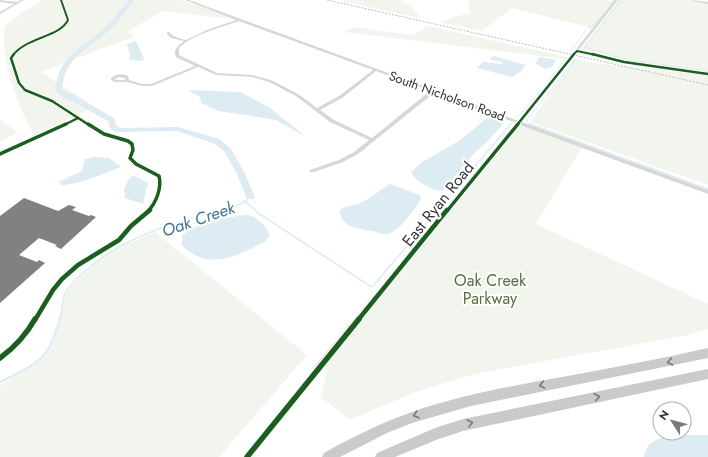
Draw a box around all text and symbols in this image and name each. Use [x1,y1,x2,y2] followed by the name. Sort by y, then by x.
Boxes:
[386,66,508,126] street label: South Nicholson Road
[397,157,479,251] street label: East Ryan Road
[158,195,238,243] water label: Oak Creek
[454,269,527,310] park label: Oak Creek Parkway
[667,357,673,365] one-way arrow
[539,381,545,389] one-way arrow
[594,394,600,402] one-way arrow
[652,401,692,441] north arrow
[655,407,673,423] text: N
[412,411,419,419] one-way arrow
[467,420,473,428] one-way arrow

